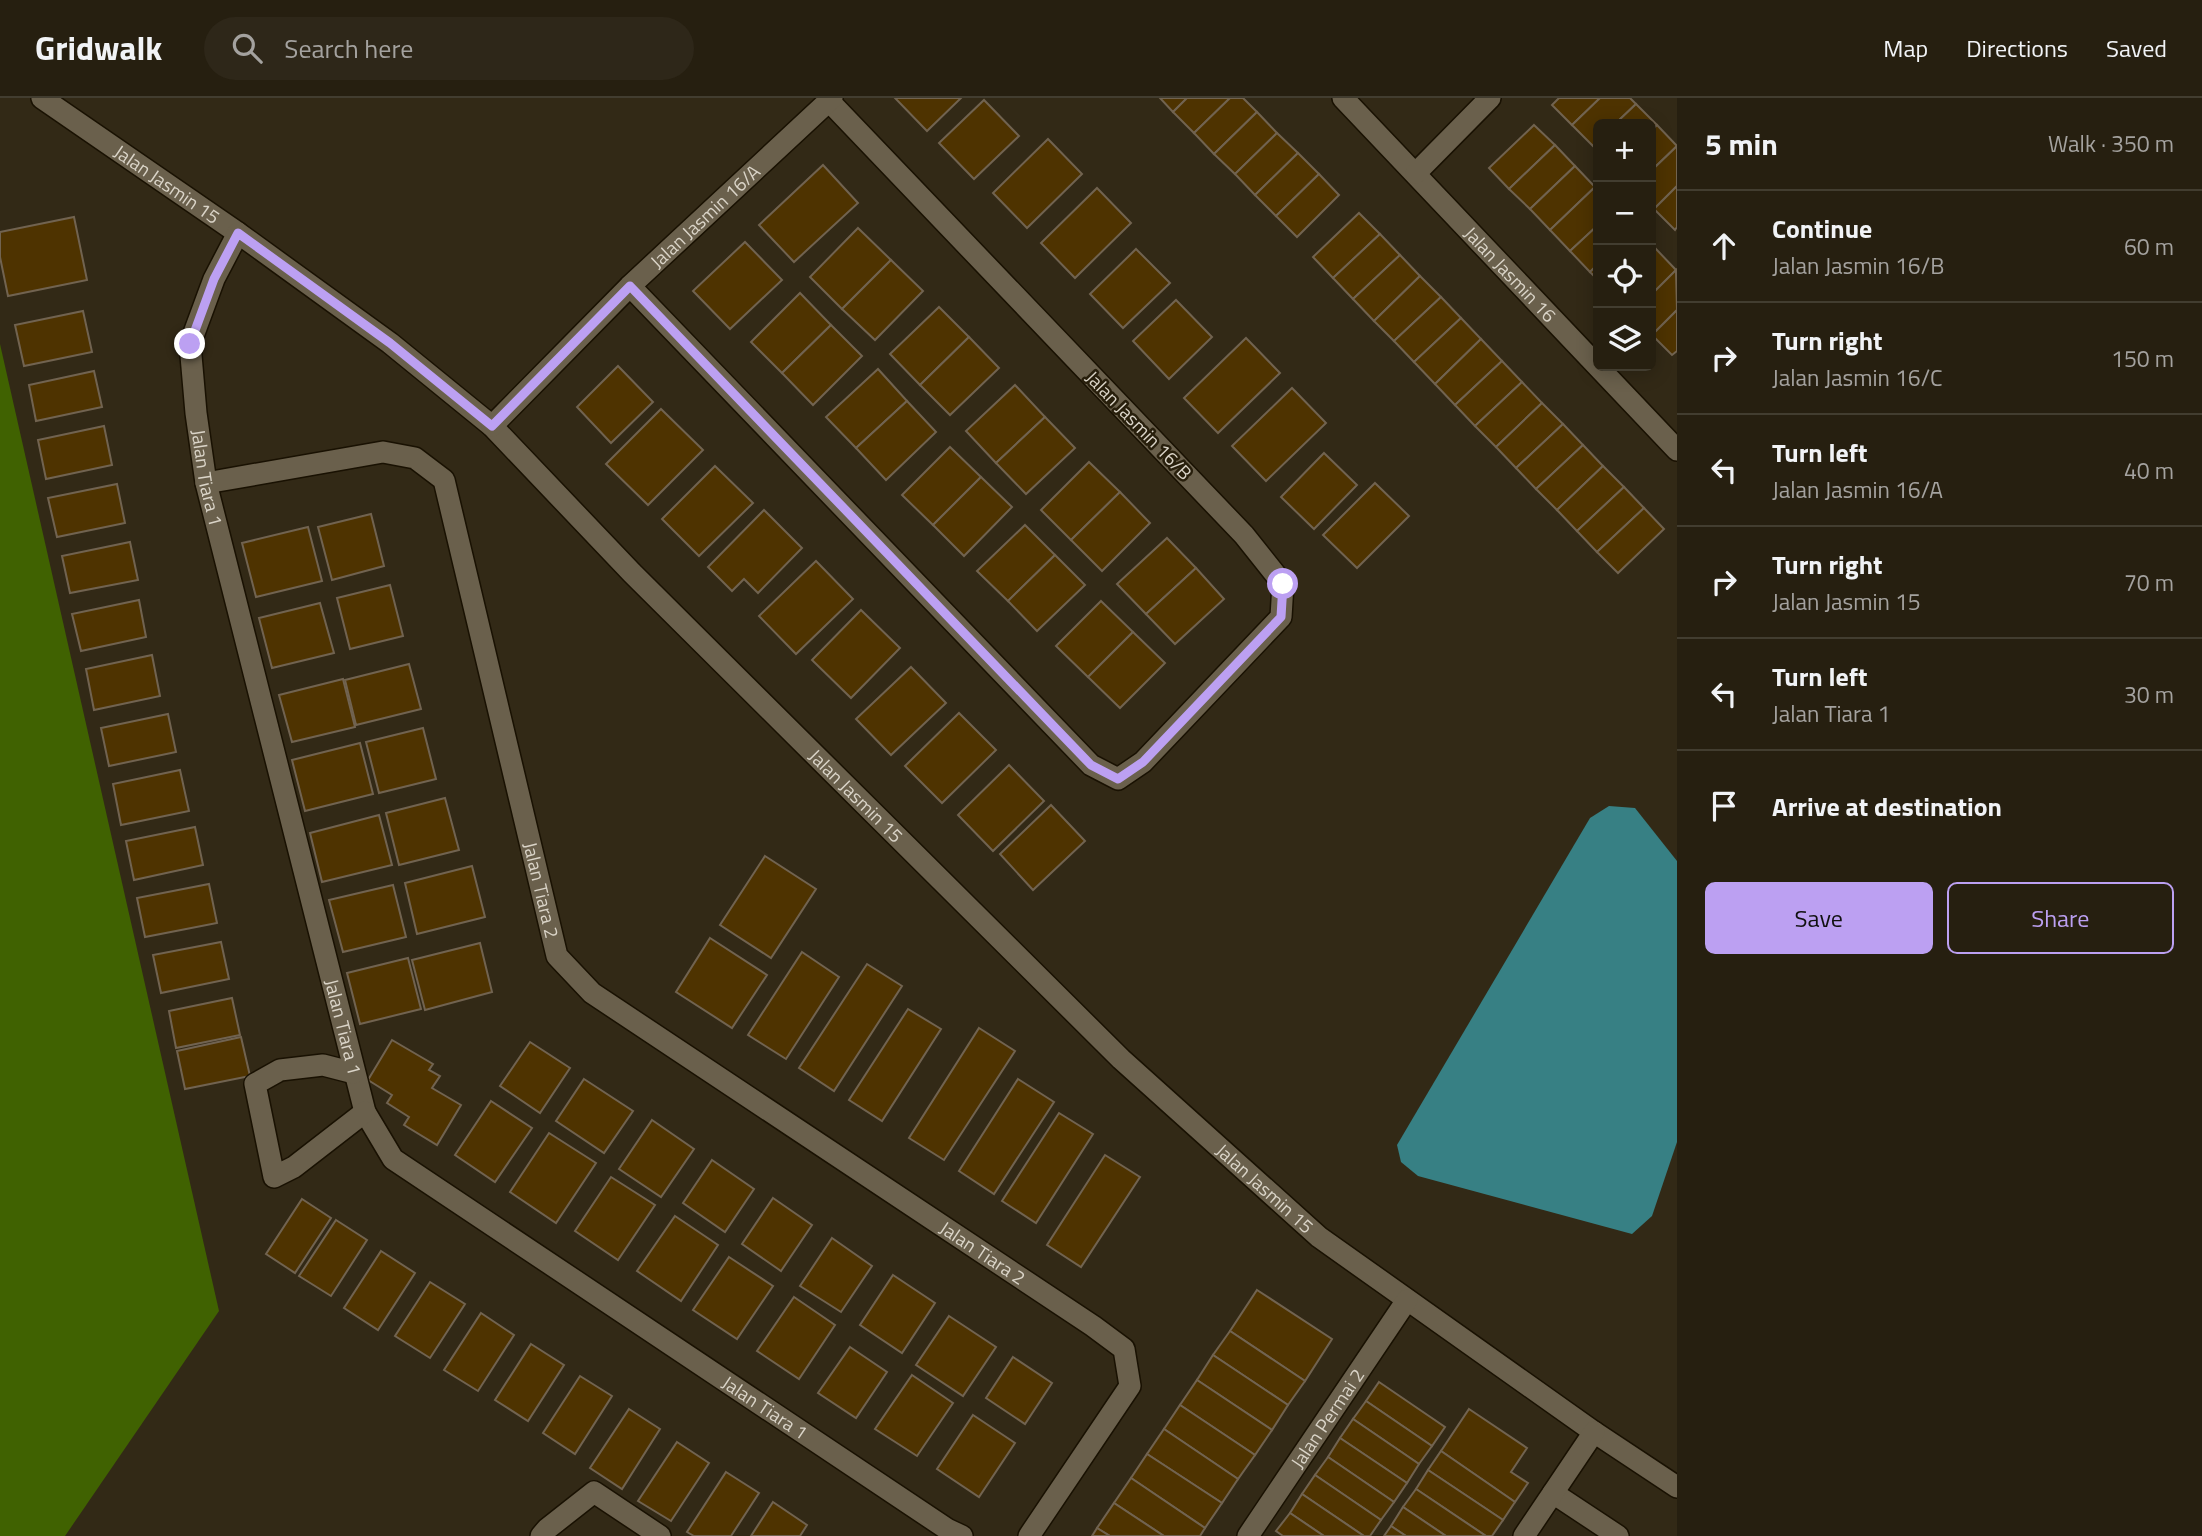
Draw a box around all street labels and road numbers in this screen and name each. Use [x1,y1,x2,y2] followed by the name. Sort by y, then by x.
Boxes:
[109,137,226,231] street label: Jalan Jasmin 15
[643,157,766,275] street label: Jalan Jasmin 16/A
[1458,219,1563,329] street label: Jalan Jasmin 16
[1079,363,1199,486] street label: Jalan Jasmin 16/B
[184,427,231,529] street label: Jalan Tiara 1
[803,742,910,849] street label: Jalan Jasmin 15
[516,839,567,941] street label: Jalan Tiara 2
[318,976,370,1078] street label: Jalan Tiara 1
[1210,1136,1321,1240] street label: Jalan Jasmin 15
[934,1213,1032,1291] street label: Jalan Tiara 2
[1283,1362,1371,1474] street label: Jalan Permai 2
[717,1368,814,1446] street label: Jalan Tiara 1

